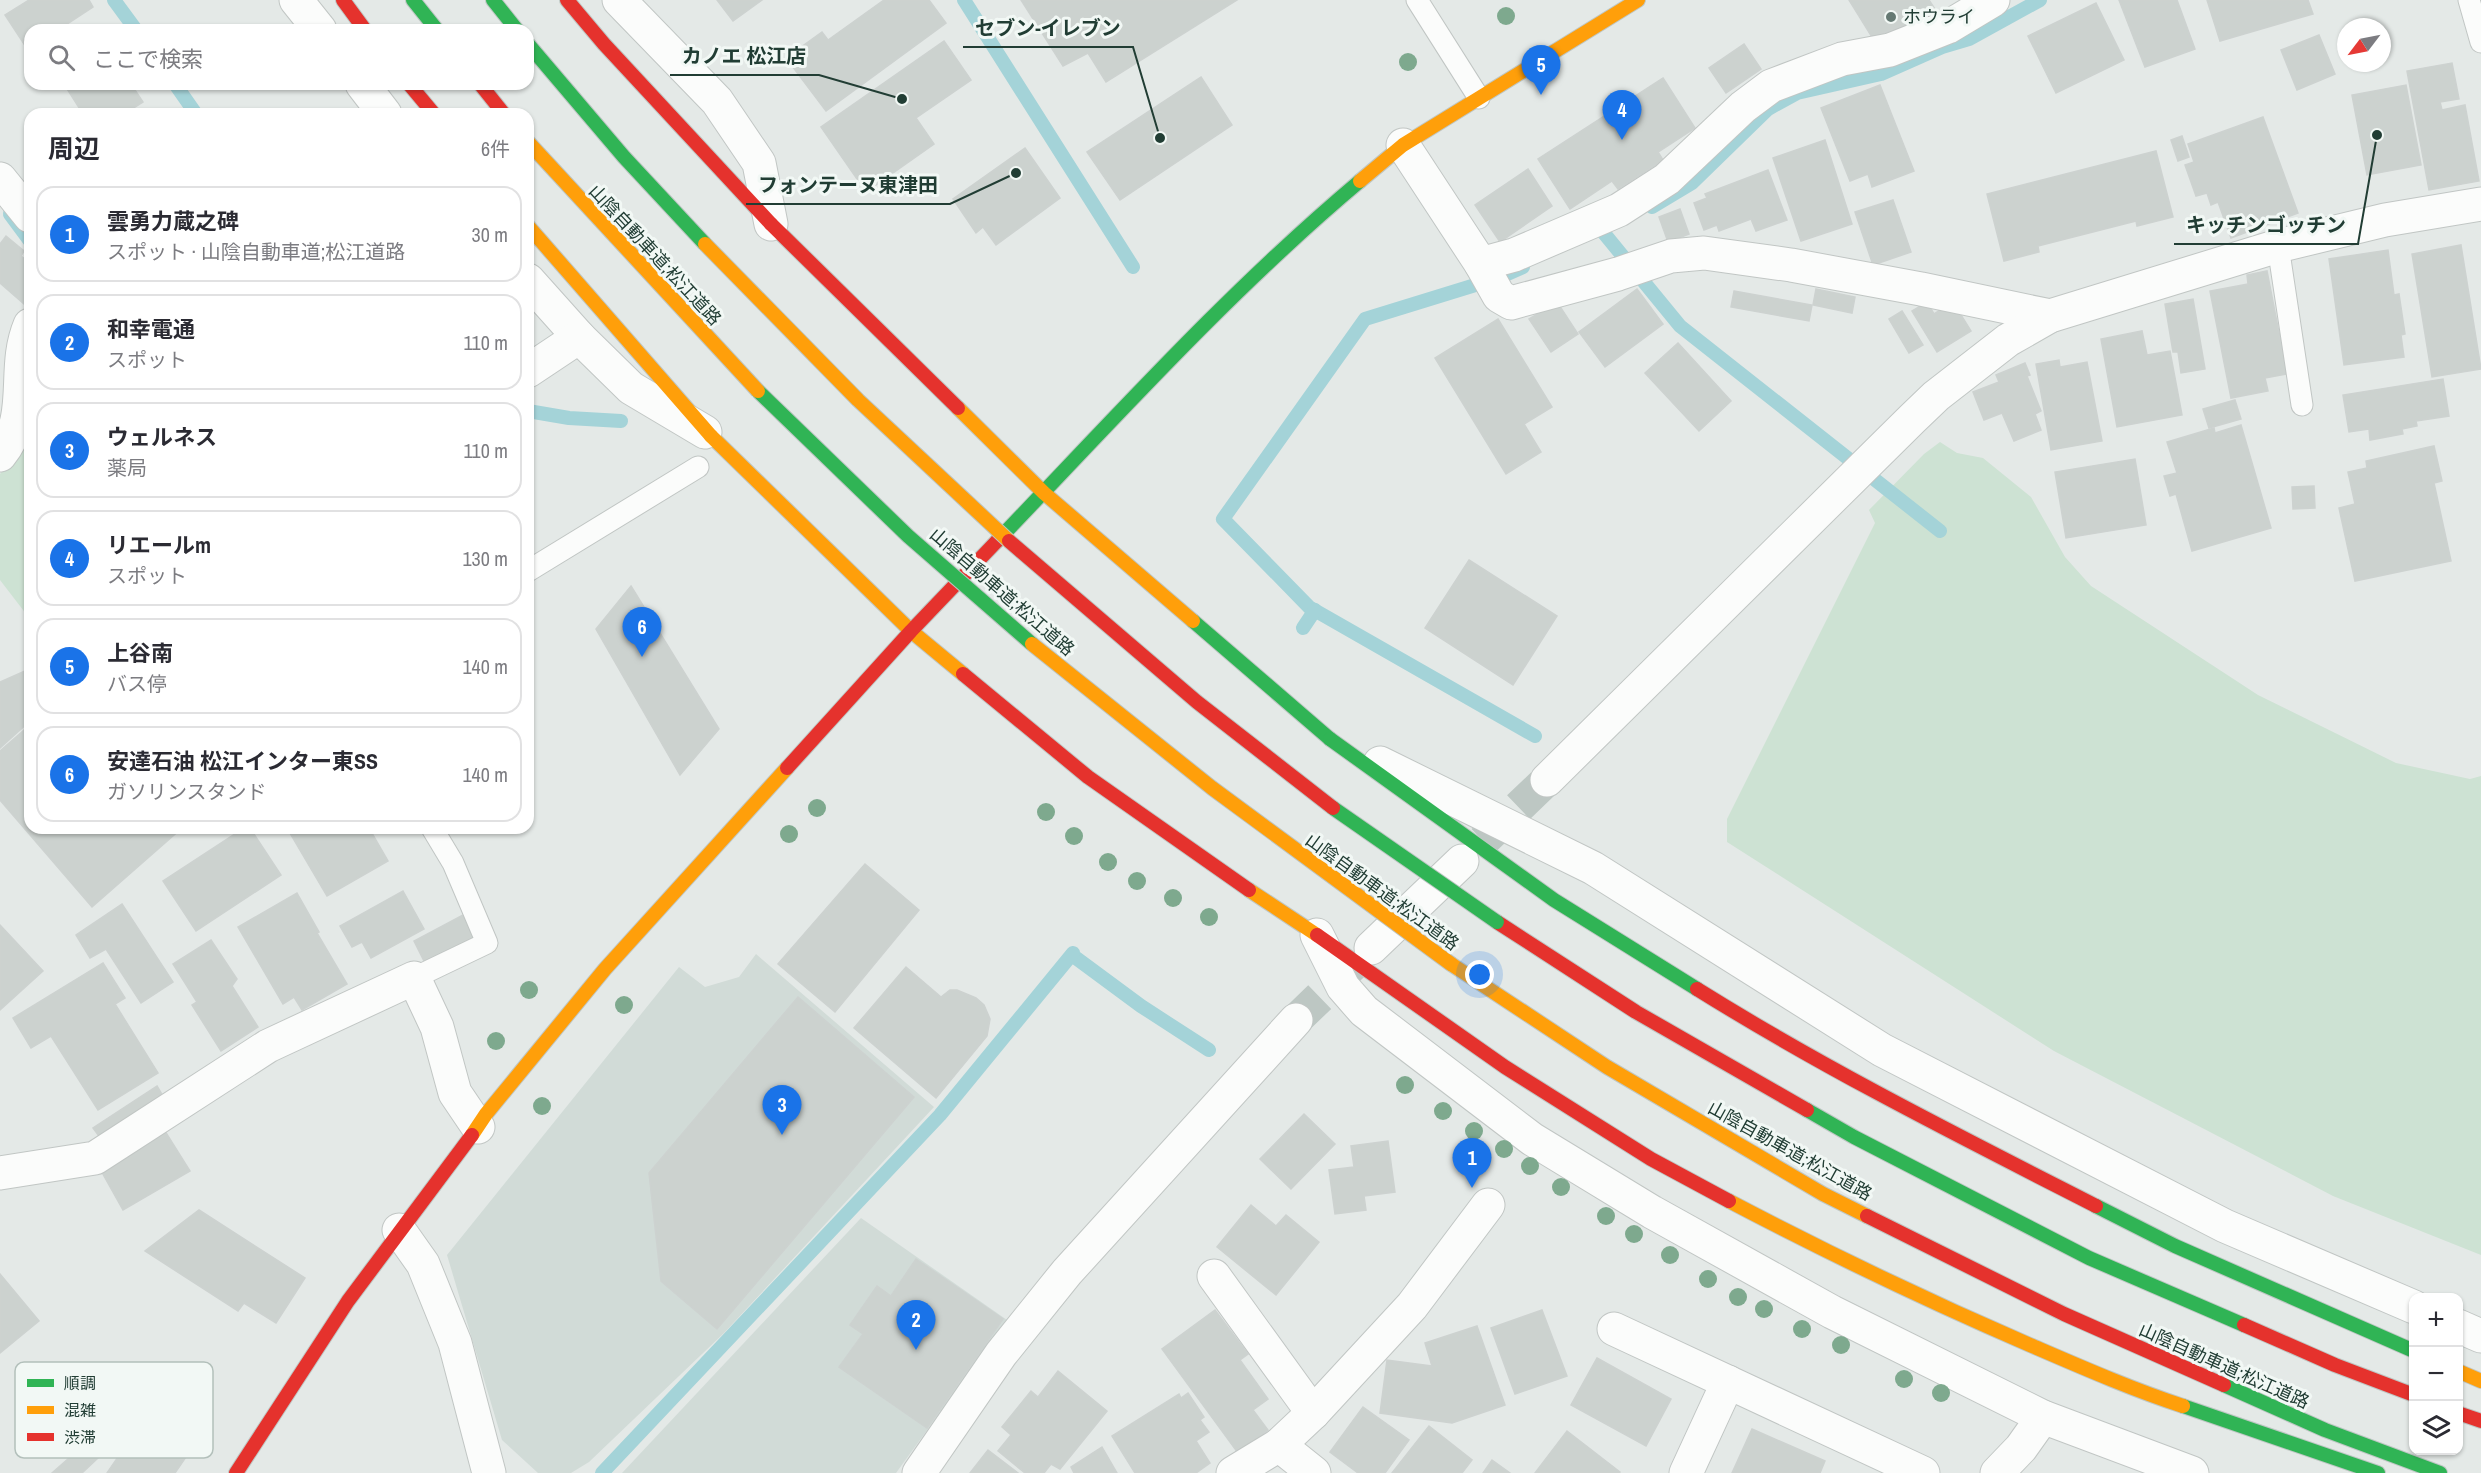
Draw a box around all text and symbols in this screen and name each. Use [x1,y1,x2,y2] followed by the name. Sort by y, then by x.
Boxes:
[1903,4,1975,29] place label: ホウライ
[963,9,1133,47] callout: セブン-イレブン
[1884,10,1898,24] marker: ホウライ
[975,14,1121,41] text: セブン-イレブン
[2337,18,2391,72] north arrow
[24,24,534,90] search box
[670,37,819,75] callout: カノエ 松江店
[45,41,78,74] icon: search
[682,42,806,69] text: カノエ 松江店
[93,44,203,74] text: ここで検索
[1522,46,1560,95] pin: 5
[1602,90,1642,140] pin: 4
[48,131,100,166] text: 周辺
[481,135,510,162] text: 6件
[746,166,950,204] callout: フォンテーヌ東津田
[758,171,938,198] text: フォンテーヌ東津田
[583,179,727,331] street label: 山陰自動車道;松江道路
[107,206,239,236] text: 雲勇力蔵之碑
[2174,206,2358,244] callout: キッチンゴッチン
[2186,211,2346,238] text: キッチンゴッチン
[65,221,74,248] text: 1
[472,221,508,248] text: 30 m
[107,238,405,265] text: スポット · 山陰自動車道;松江道路
[107,314,195,344] text: 和幸電通
[65,329,74,356] text: 2
[464,329,508,356] text: 110 m
[107,346,187,373] text: スポット
[107,422,217,452] text: ウェルネス
[65,437,74,464] text: 3
[464,437,508,464] text: 110 m
[107,454,147,481] text: 薬局
[925,522,1080,661] street label: 山陰自動車道;松江道路
[107,530,211,560] text: リエールm
[65,545,74,572] text: 4
[462,545,508,572] text: 130 m
[107,562,187,589] text: スポット
[622,608,662,657] pin: 6
[107,638,173,668] text: 上谷南
[65,653,74,680] text: 5
[462,653,508,680] text: 140 m
[107,670,167,697] text: バス停
[107,746,378,776] text: 安達石油 松江インター東SS
[65,761,74,788] text: 6
[462,761,508,788] text: 140 m
[107,778,267,805] text: ガソリンスタンド
[1300,827,1464,956] street label: 山陰自動車道;松江道路
[1465,960,1494,989] your location
[762,1086,802,1135] pin: 3
[1704,1095,1877,1206] street label: 山陰自動車道;松江道路
[1452,1138,1492,1188] pin: 1
[2409,1293,2463,1455] map controls
[2409,1293,2463,1347] button: +
[896,1300,936,1350] pin: 2
[2135,1317,2313,1414] street label: 山陰自動車道;松江道路
[2409,1347,2463,1401] button: −
[15,1362,213,1458] legend
[64,1372,96,1394] text: 順調
[64,1399,96,1421] text: 混雑
[2409,1401,2463,1455] button: layers
[64,1426,96,1448] text: 渋滞

